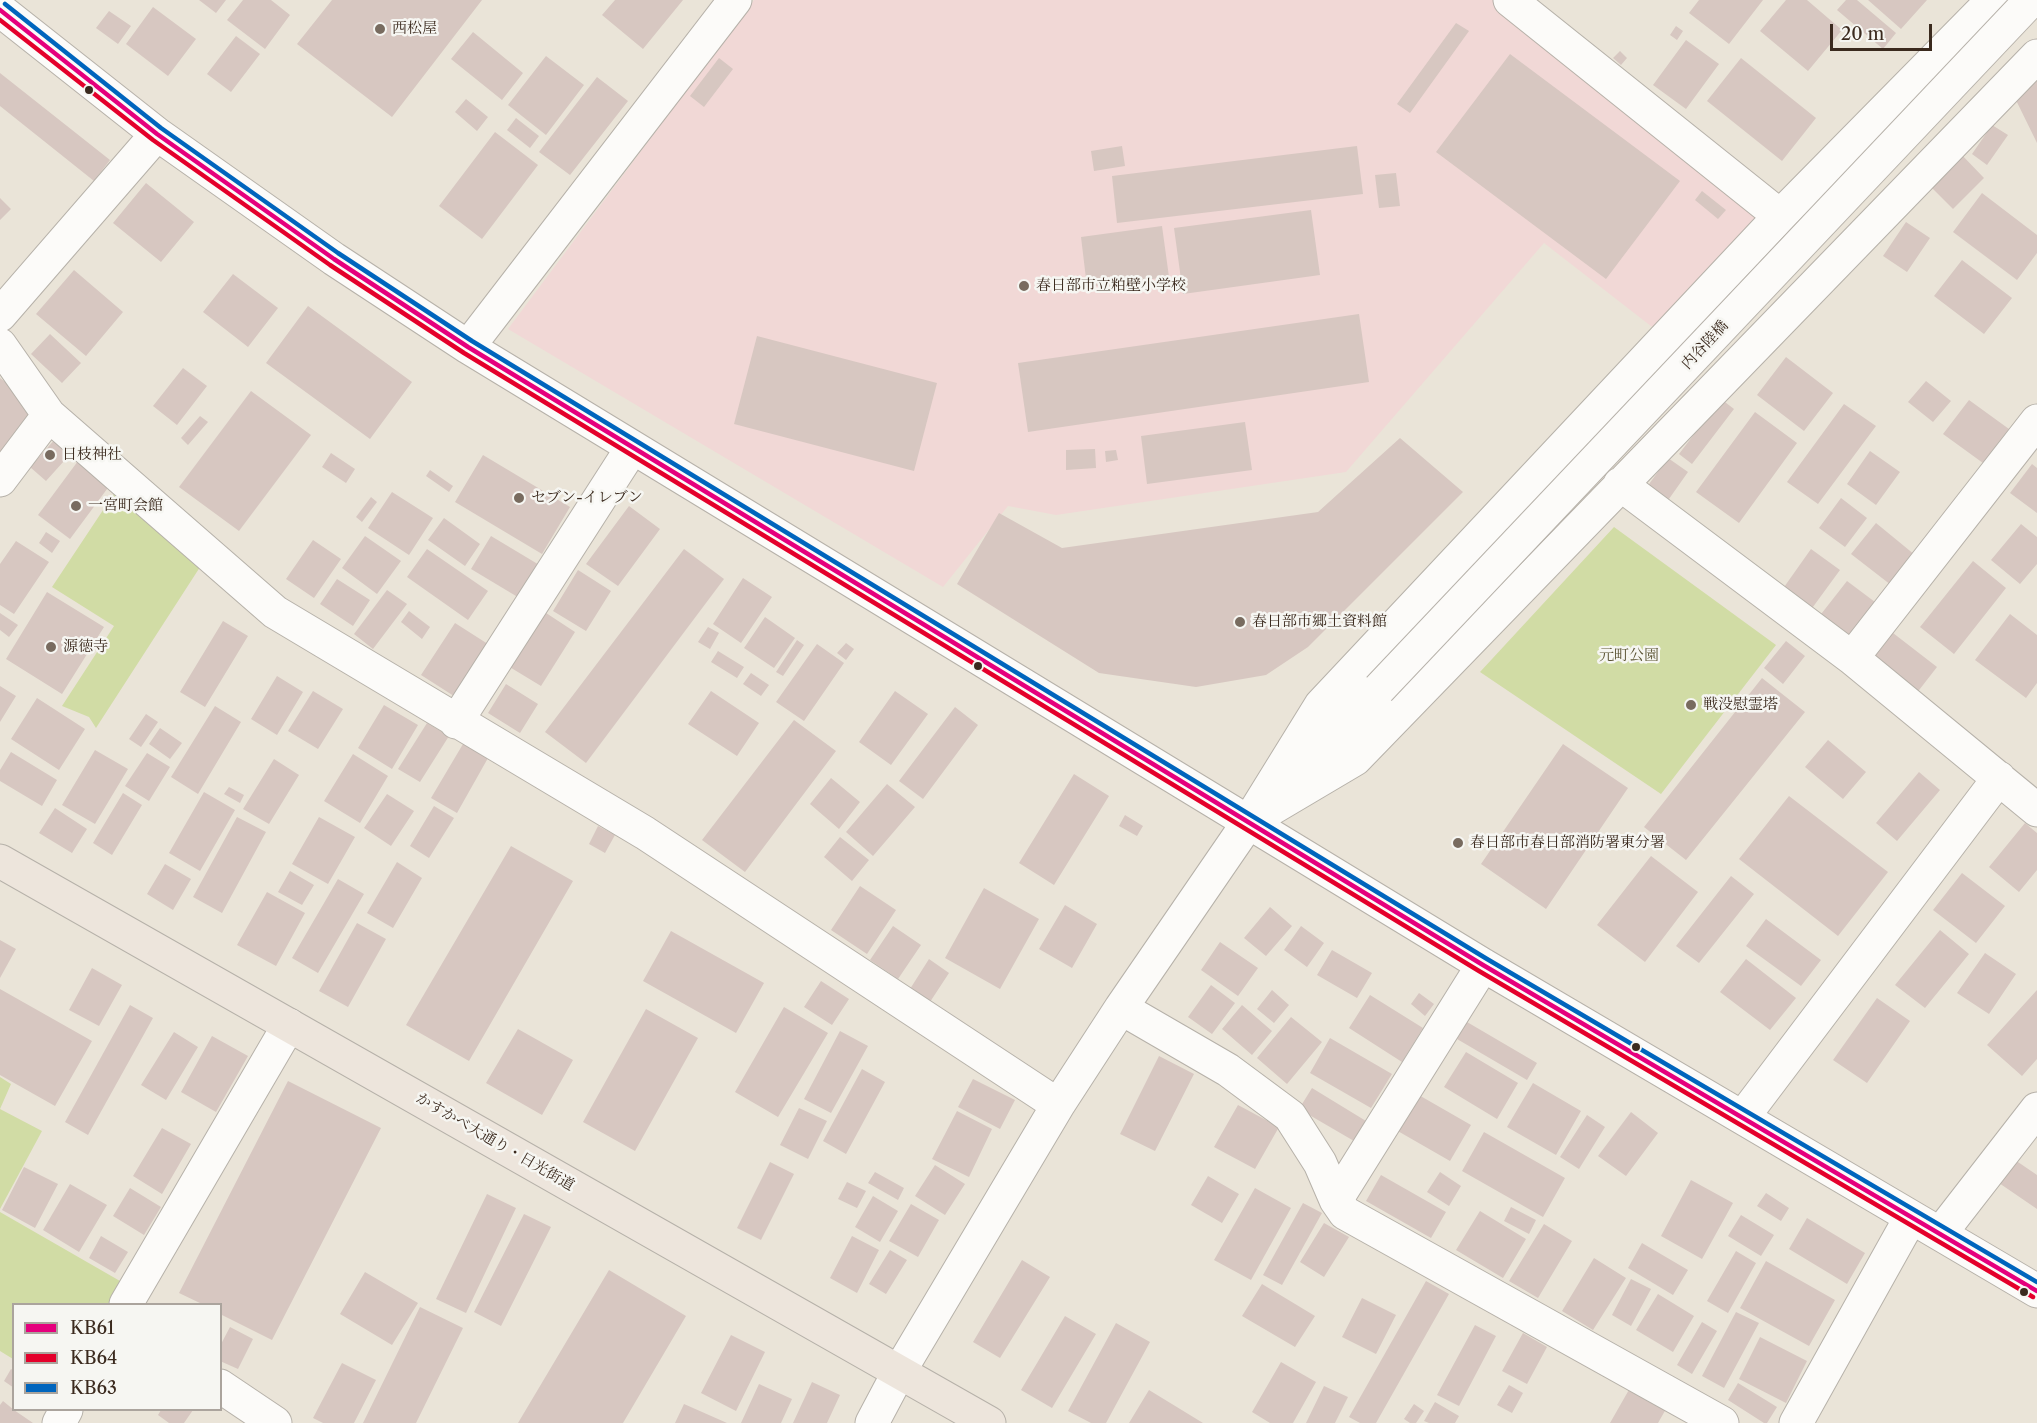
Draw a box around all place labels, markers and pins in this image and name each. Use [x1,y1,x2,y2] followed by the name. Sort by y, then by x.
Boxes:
[392,20,437,38] place label: 西松屋
[373,22,387,36] marker: 西松屋
[83,84,95,96] unlabelled marker
[1036,277,1186,295] place label: 春日部市立粕壁小学校
[1017,279,1031,293] marker: 春日部市立粕壁小学校
[62,446,122,464] place label: 日枝神社
[43,448,57,462] marker: 日枝神社
[531,489,643,507] place label: セブン-イレブン
[512,491,526,505] marker: セブン-イレブン
[88,497,163,515] place label: 一宮町会館
[69,499,83,513] marker: 一宮町会館
[1252,613,1387,631] place label: 春日部市郷土資料館
[1233,615,1247,629] marker: 春日部市郷土資料館
[63,638,108,656] place label: 源徳寺
[44,640,58,654] marker: 源徳寺
[972,660,984,672] unlabelled marker
[1703,696,1778,714] place label: 戦没慰霊塔
[1684,698,1698,712] marker: 戦没慰霊塔
[1470,834,1665,852] place label: 春日部市春日部消防署東分署
[1451,836,1465,850] marker: 春日部市春日部消防署東分署
[1630,1041,1642,1053] unlabelled marker
[2018,1286,2030,1298] unlabelled marker

